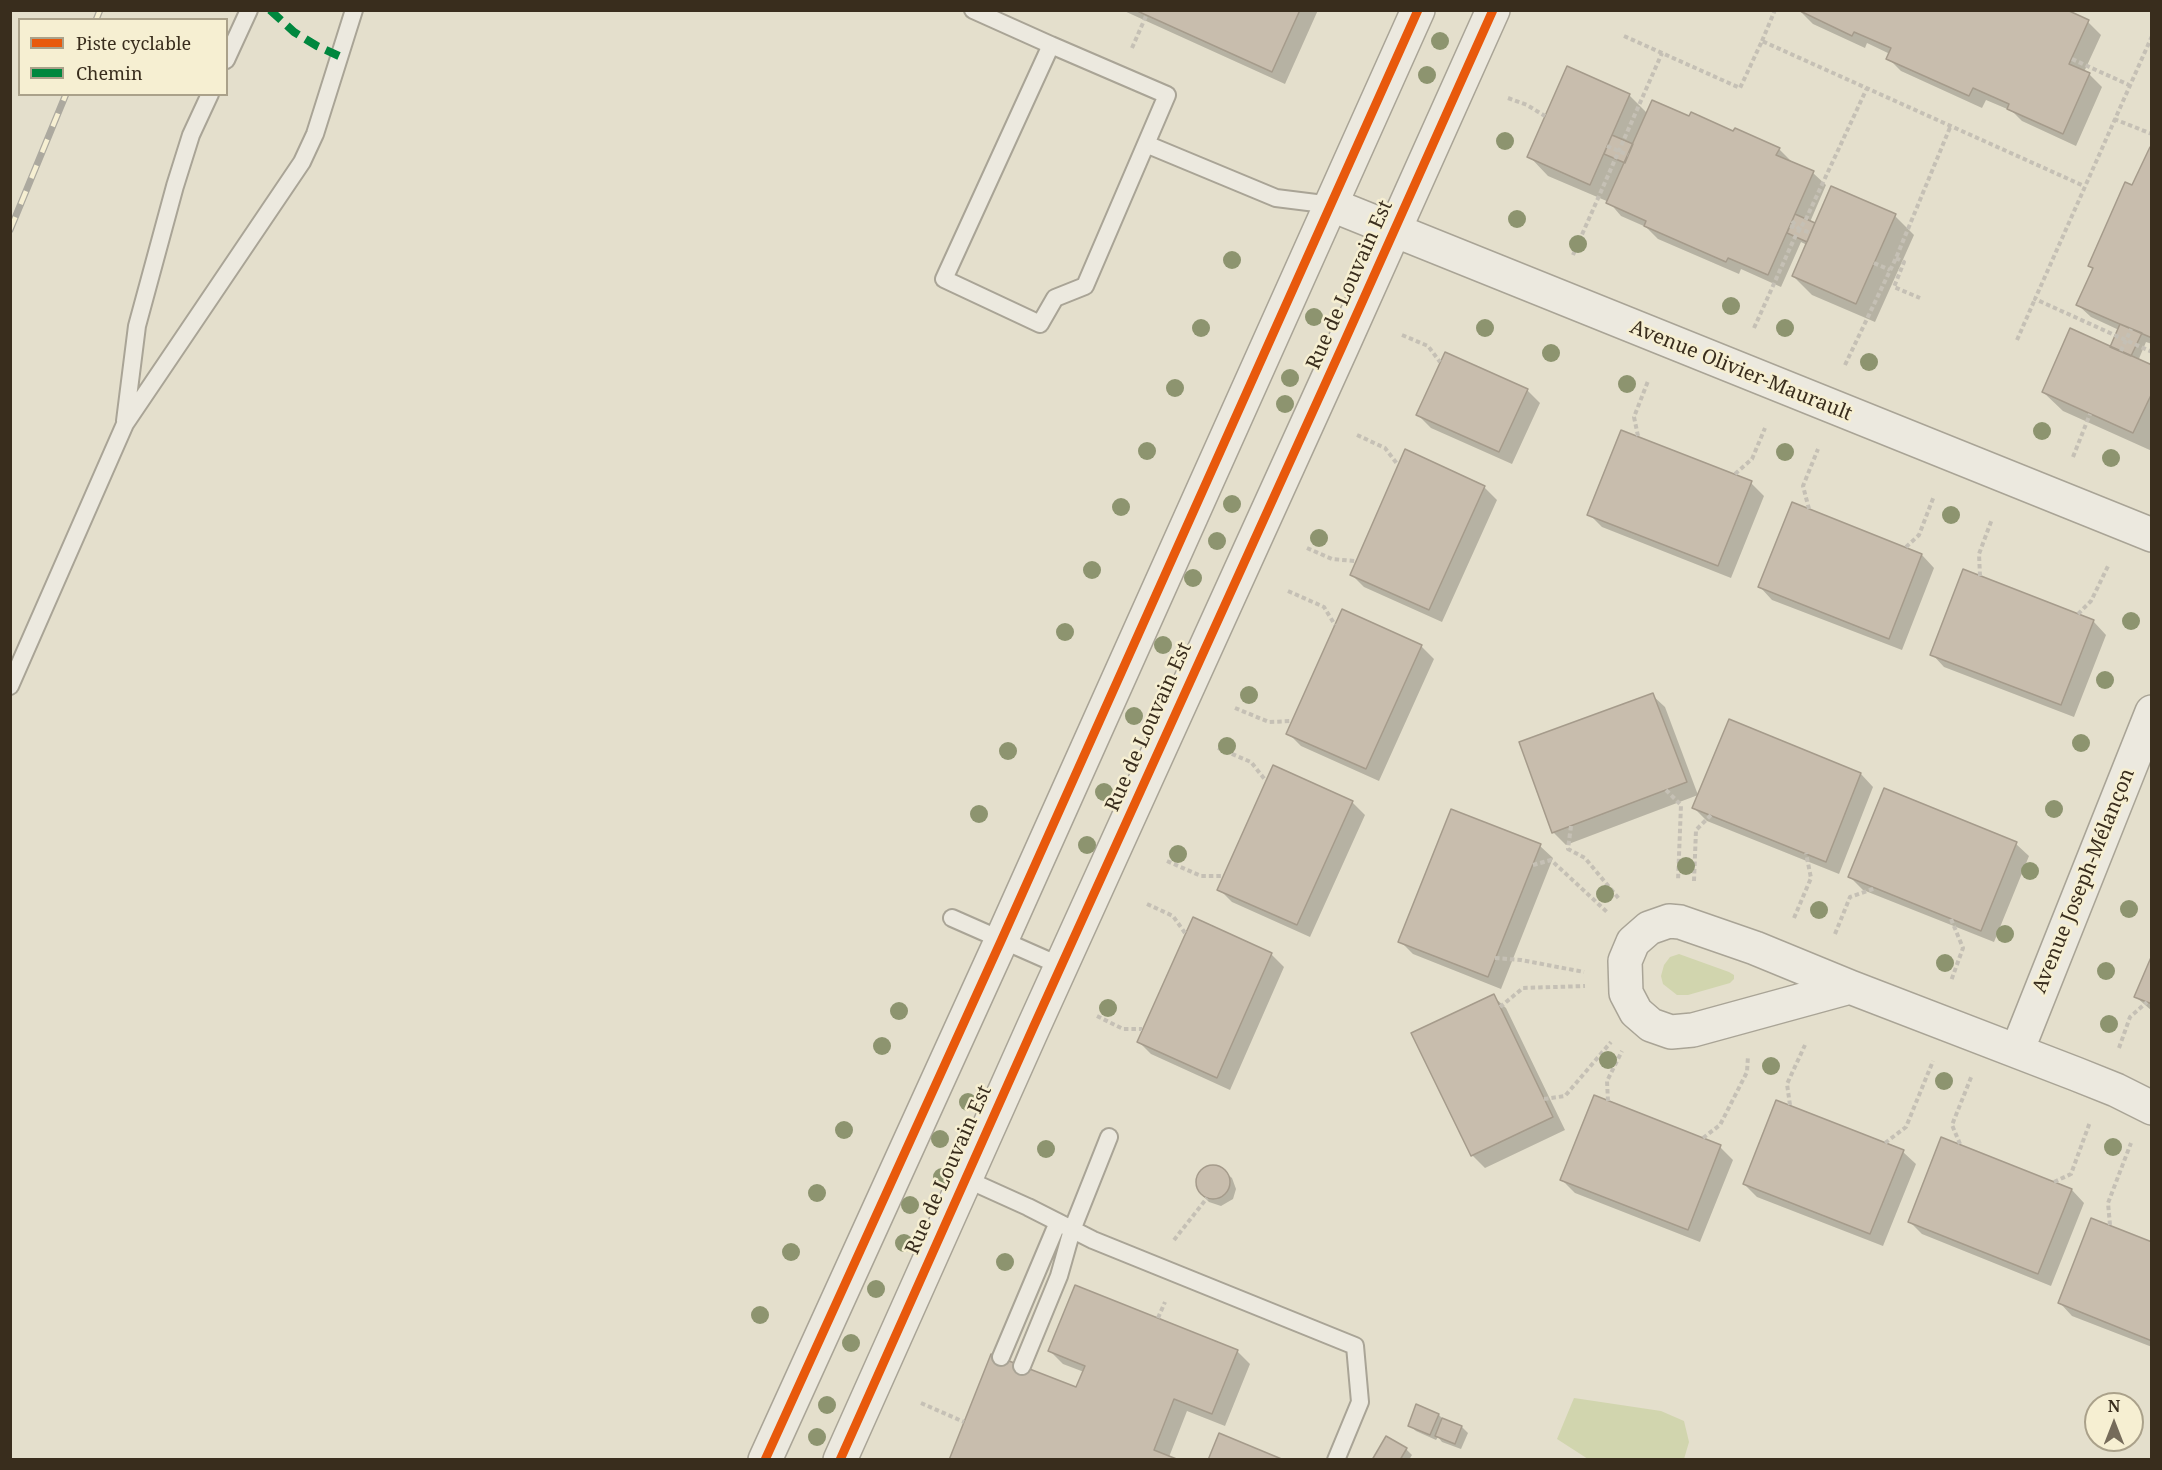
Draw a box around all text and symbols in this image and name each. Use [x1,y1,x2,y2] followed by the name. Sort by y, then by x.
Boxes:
[18,18,228,96] legend
[76,31,191,55] text: Piste cyclable
[76,61,143,85] text: Chemin
[1302,197,1398,373] street label: Rue de Louvain Est
[1626,315,1856,427] street label: Avenue Olivier-Maurault
[1101,639,1197,815] street label: Rue de Louvain Est
[2028,765,2140,997] street label: Avenue Joseph-Mélançon
[901,1082,997,1258] street label: Rue de Louvain Est
[2084,1392,2144,1452] north arrow
[2108,1395,2120,1417] text: N

